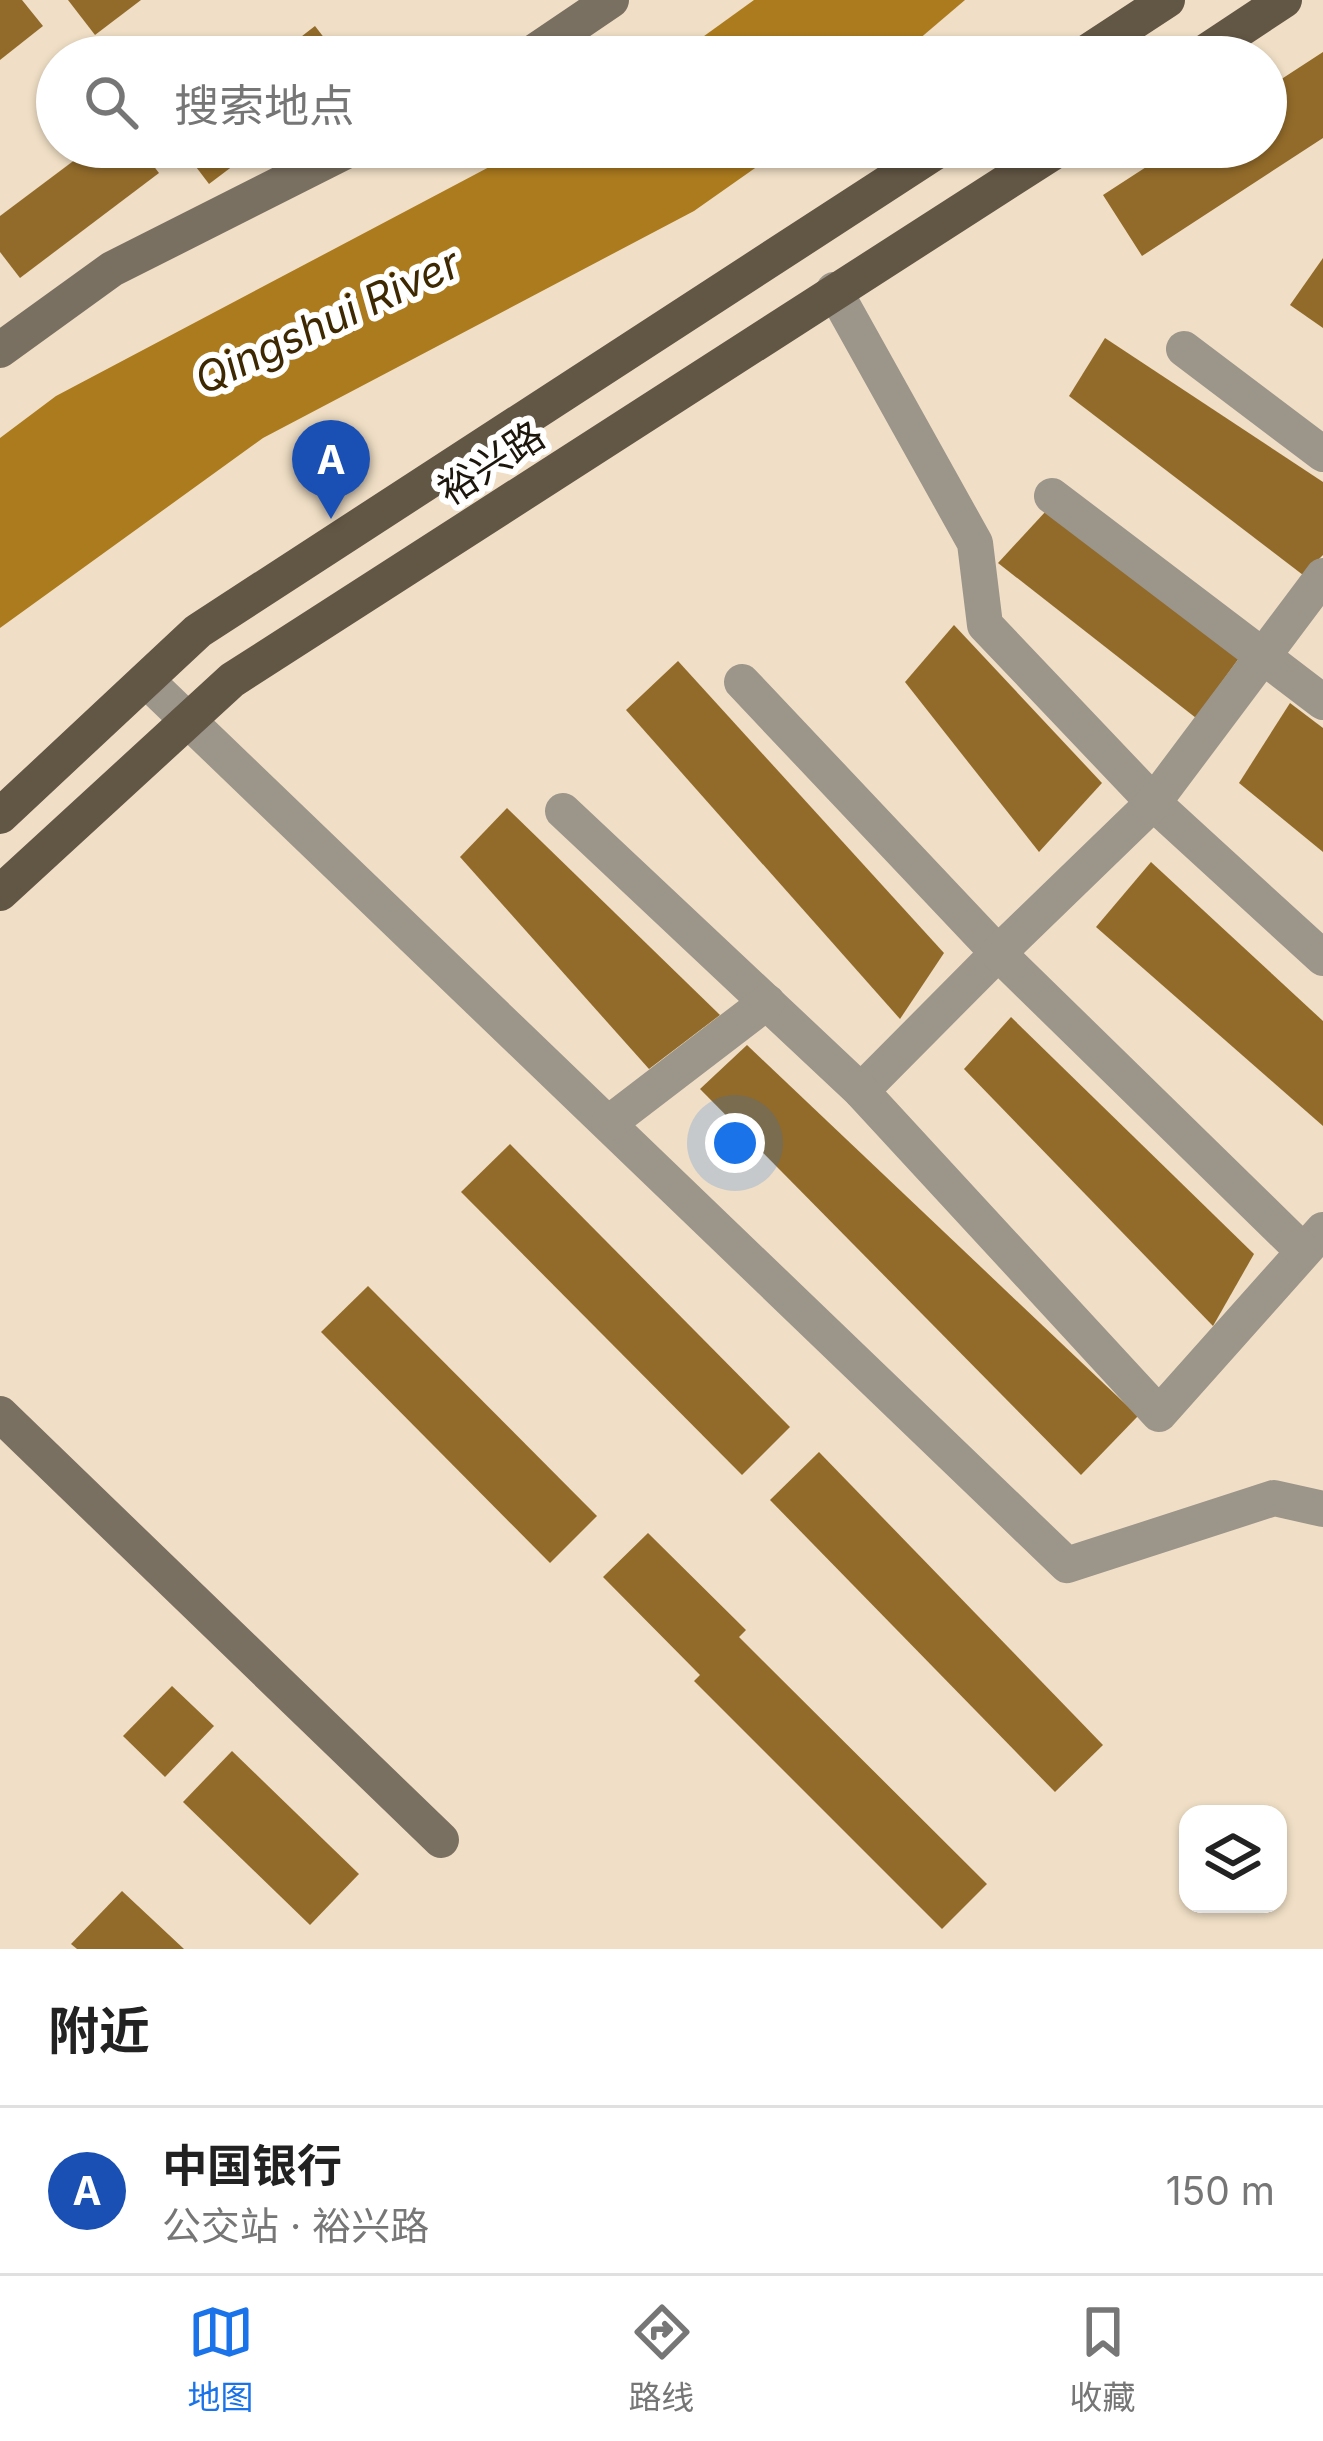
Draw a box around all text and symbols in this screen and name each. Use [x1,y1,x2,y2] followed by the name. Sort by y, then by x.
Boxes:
[36,36,1287,168] search box
[78,69,144,135] icon: search
[174,78,354,133] text: 搜索地点
[186,236,469,404] water label: Qingshui River
[429,411,553,514] street label: 裕兴路
[292,420,370,519] pin: A
[705,1113,765,1173] your location
[1179,1805,1287,1913] map controls
[1179,1805,1287,1913] button: layers
[48,2000,150,2061] text: 附近
[162,2138,342,2193] text: 中国银行
[72,2167,102,2214] text: A
[1166,2167,1275,2214] text: 150 m
[162,2202,429,2249] text: 公交站 · 裕兴路
[188,2299,254,2419] tab: 地图
[629,2299,695,2419] tab: 路线
[1070,2299,1136,2419] tab: 收藏

